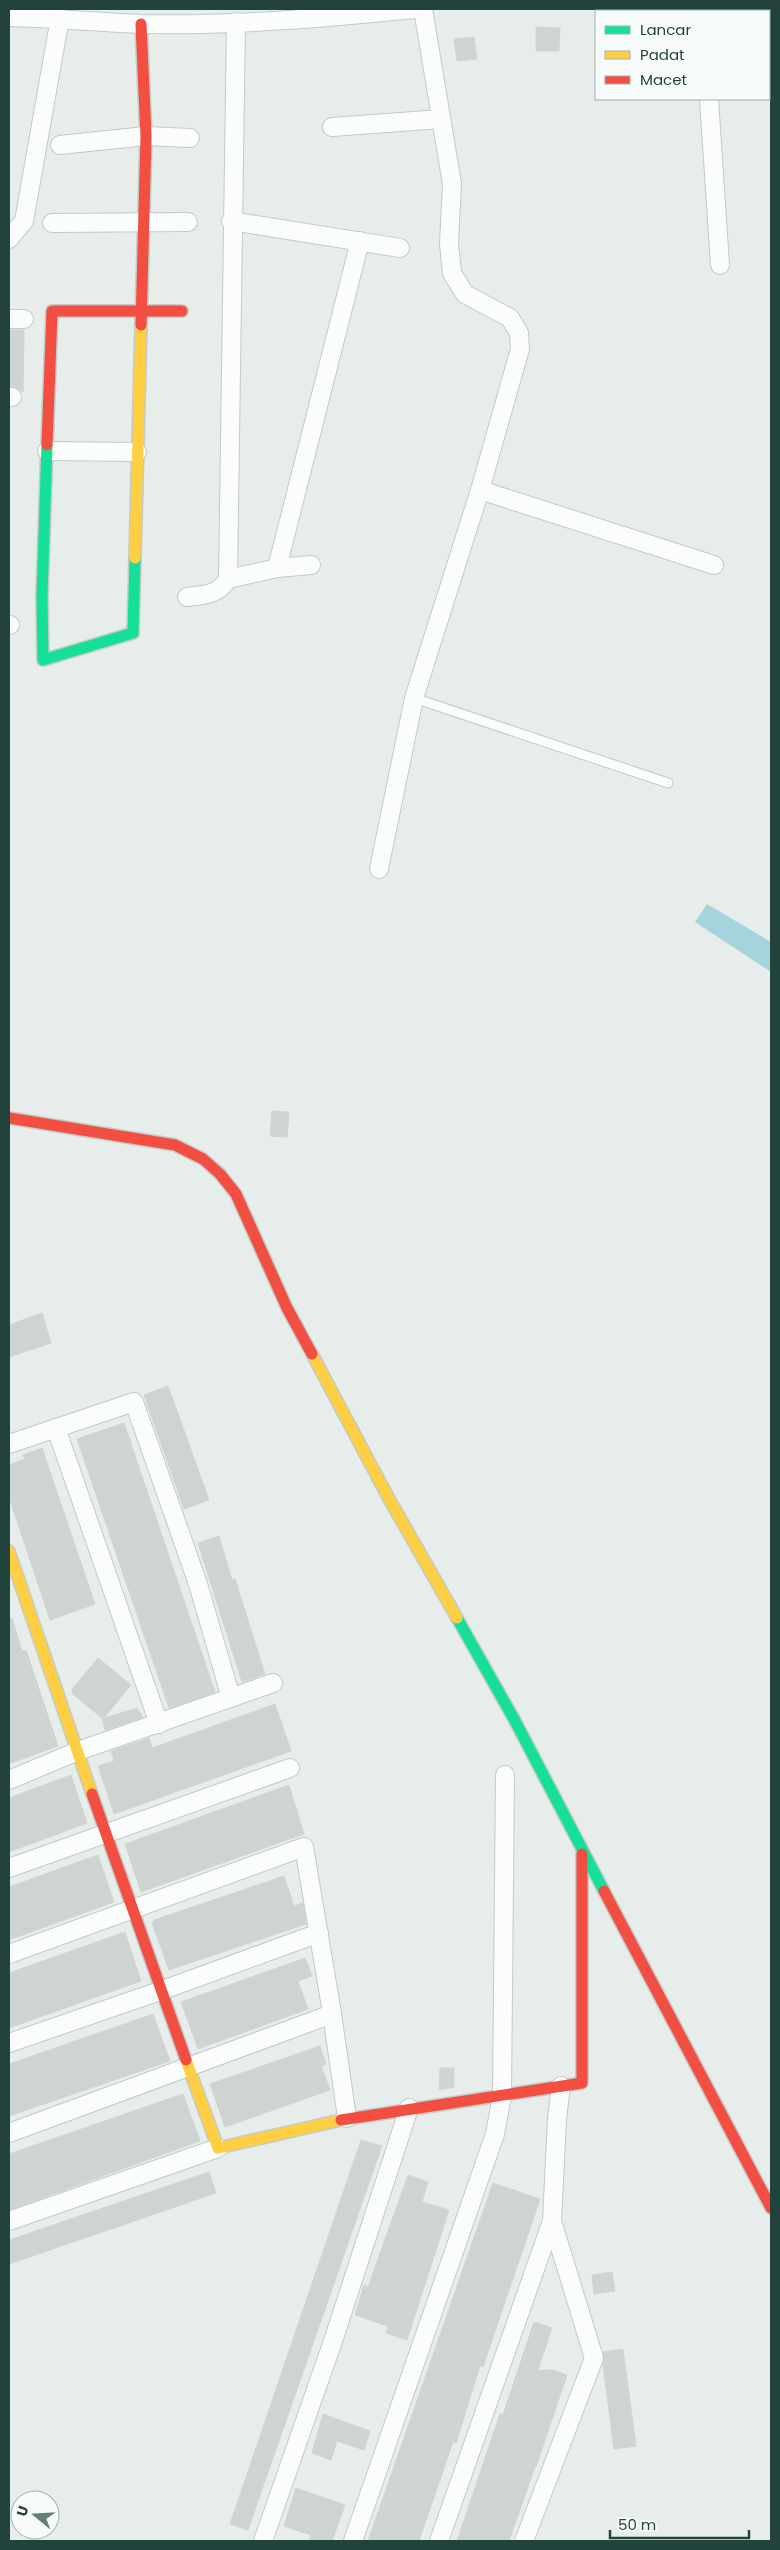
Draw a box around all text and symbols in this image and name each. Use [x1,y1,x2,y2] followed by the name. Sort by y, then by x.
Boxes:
[595,10,770,100] legend
[640,19,691,40] text: Lancar
[640,44,685,65] text: Padat
[640,69,687,90] text: Macet
[10,2490,60,2540] north arrow
[12,2503,34,2519] text: U
[610,2508,749,2540] scale bar
[618,2514,656,2535] text: 50 m

